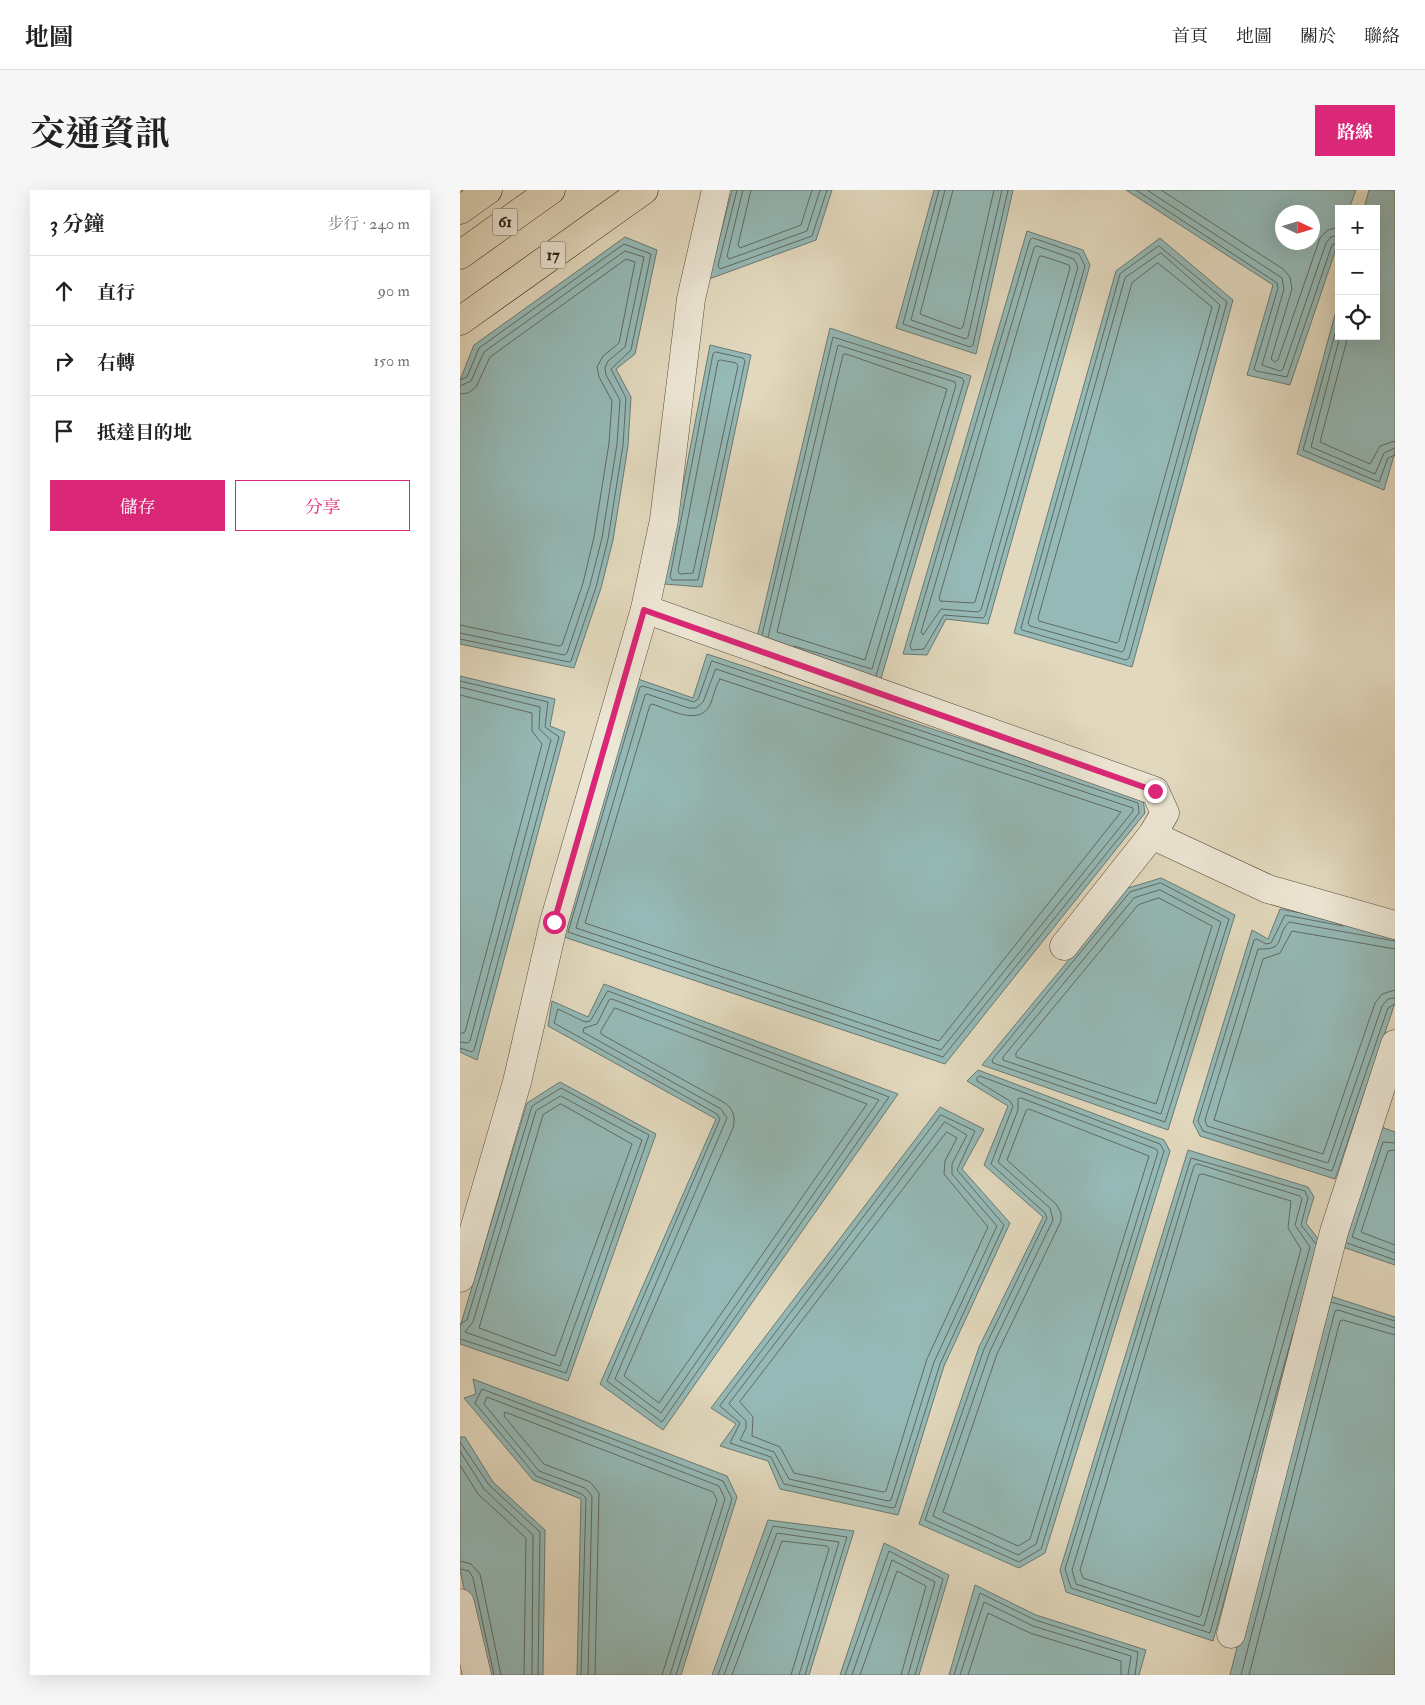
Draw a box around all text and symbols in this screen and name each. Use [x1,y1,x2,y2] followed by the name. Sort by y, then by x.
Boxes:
[25,22,73,53] text: 地圖
[1172,25,1208,48] text: 首頁
[1236,25,1272,48] text: 地圖
[1300,25,1336,48] text: 關於
[1364,25,1400,48] text: 聯絡
[1315,105,1395,156] button: 路線
[30,112,170,156] text: 交通資訊
[1275,205,1320,250] north arrow
[1335,205,1380,340] map controls
[1335,205,1380,250] button: +
[492,208,518,236] road number: 61
[50,211,104,238] text: 3 分鐘
[327,214,410,234] text: 步行 · 240 m
[540,242,566,268] road number: 17
[1335,250,1380,295] button: −
[50,277,78,305] icon: ahead
[97,281,135,305] text: 直行
[378,281,410,301] text: 90 m
[1335,295,1380,340] button: locate
[50,347,78,375] icon: right
[97,351,135,375] text: 右轉
[373,351,410,371] text: 150 m
[50,417,78,445] icon: arrive
[97,421,192,445] text: 抵達目的地
[50,480,225,531] button: 儲存
[235,480,410,531] button: 分享
[1144,780,1167,803] route end
[543,911,566,934] route start

